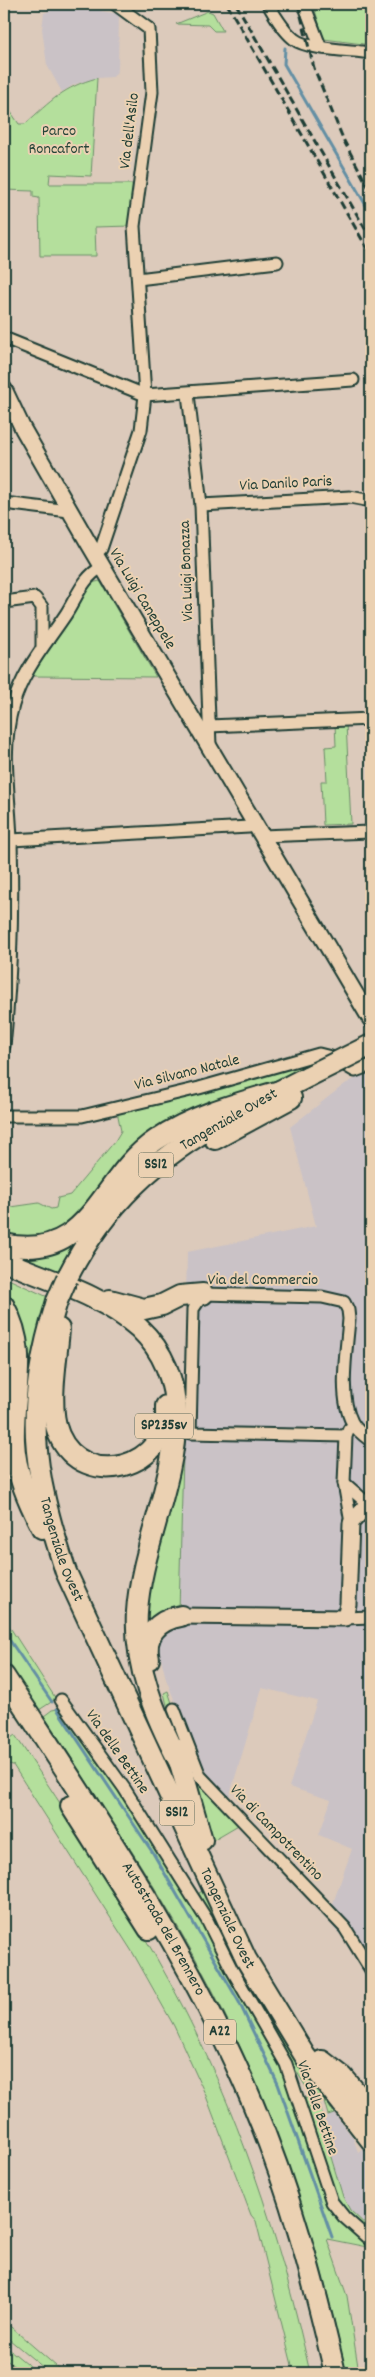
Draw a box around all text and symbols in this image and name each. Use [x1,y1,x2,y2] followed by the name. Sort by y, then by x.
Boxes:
[114,92,146,170] street label: Via dell'Asilo
[29,120,90,161] park label: Parco Roncafort
[239,470,333,498] street label: Via Danilo Paris
[174,520,200,622] street label: Via Luigi Bonazza
[103,544,181,654] street label: Via Luigi Caneppele
[132,1049,242,1097] street label: Via Silvano Natale
[176,1083,282,1157] street label: Tangenziale Ovest
[138,1152,174,1178] road number: SS12
[208,1269,318,1292] street label: Via del Commercio
[135,1414,193,1438] road number: SP235sv
[33,1495,90,1606] street label: Tangenziale Ovest
[79,1705,155,1799] street label: Via delle Bettine
[224,1780,328,1886] street label: Via di Campotrentino
[160,1800,194,1826] road number: SS12
[116,1858,211,2000] street label: Autostrada del Brennero
[194,1864,261,1973] street label: Tangenziale Ovest
[204,2020,236,2044] road number: A22
[290,2058,344,2158] street label: Via delle Bettine

